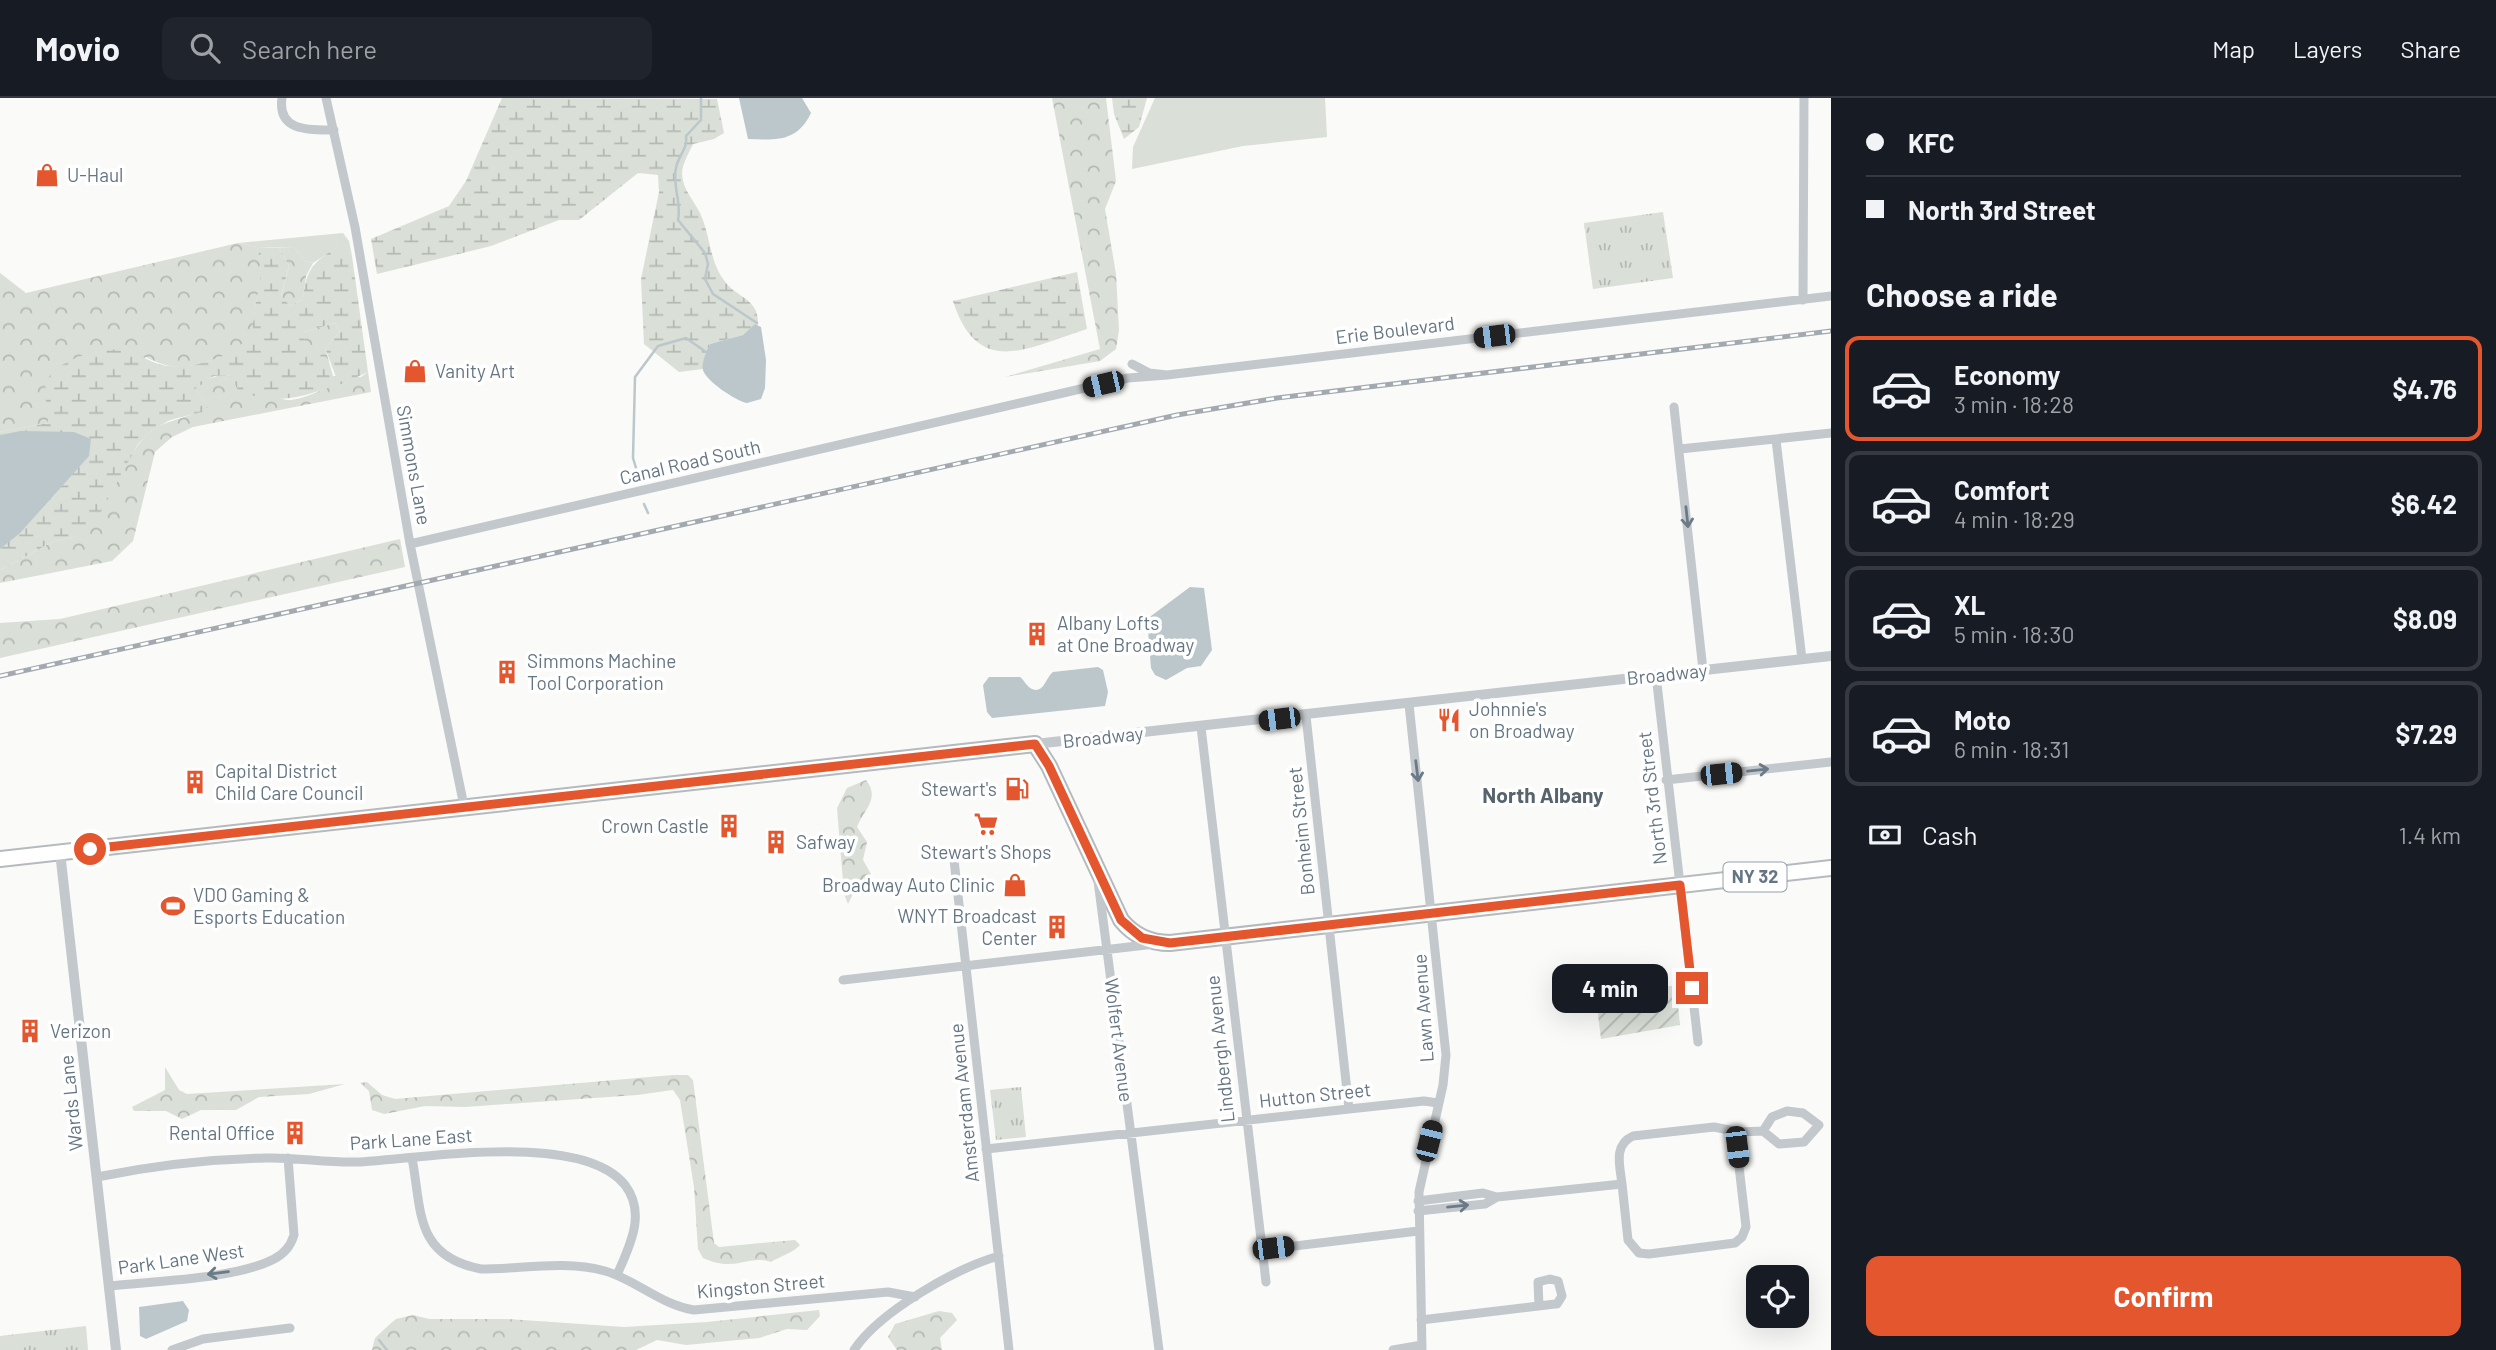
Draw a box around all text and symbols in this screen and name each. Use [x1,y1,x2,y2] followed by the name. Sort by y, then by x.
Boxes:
[162,17,652,80] search box
[35,28,120,68] text: Movio
[186,29,224,67] icon: search
[242,33,377,64] text: Search here
[2212,34,2255,63] text: Map
[2293,34,2362,63] text: Layers
[2400,34,2461,63] text: Share
[1908,127,1955,158] text: KFC
[33,161,61,189] shop icon: U-Haul
[67,163,124,186] place label: U-Haul
[1908,194,2096,225] text: North 3rd Street
[1866,275,2058,313] text: Choose a ride
[1334,311,1456,348] street label: Erie Boulevard
[1472,323,1517,349] car
[401,357,429,385] shop icon: Vanity Art
[1870,357,1933,420] icon: car
[435,359,515,382] place label: Vanity Art
[1954,359,2060,390] text: Economy
[1081,369,1126,399] car
[2393,373,2457,404] text: $4.76
[1954,390,2074,418] text: 3 min · 18:28
[393,403,436,527] street label: Simmons Lane
[617,434,763,489] street label: Canal Road South
[1870,472,1933,535] icon: car
[1954,474,2050,505] text: Comfort
[2391,488,2457,519] text: $6.42
[1681,505,1694,528] one-way arrow
[1954,505,2075,533] text: 4 min · 18:29
[1870,587,1933,650] icon: car
[1954,589,1985,620] text: XL
[2393,603,2457,634] text: $8.09
[1057,611,1194,656] place label: Albany Lofts at One Broadway
[1023,620,1051,648] building icon: Albany Lofts at One Broadway
[1954,620,2074,648] text: 5 min · 18:30
[527,649,676,694] place label: Simmons Machine Tool Corporation
[493,658,521,686] building icon: Simmons Machine Tool Corporation
[1625,658,1709,689] street label: Broadway
[1469,697,1575,742] place label: Johnnie's on Broadway
[1870,702,1933,765] icon: car
[1954,704,2011,735] text: Moto
[1257,706,1302,732] car
[1435,706,1463,734] restaurant icon: Johnnie's on Broadway
[2396,718,2457,749] text: $7.29
[1061,721,1145,752] street label: Broadway
[1632,730,1671,866] street label: North 3rd Street
[1954,735,2069,763] text: 6 min · 18:31
[215,759,363,804] place label: Capital District Child Care Council
[1411,759,1424,782] one-way arrow
[1700,761,1743,787] car
[1747,763,1769,776] one-way arrow
[1282,766,1319,896] street label: Bonheim Street
[181,768,209,796] building icon: Capital District Child Care Council
[1003,775,1031,803] fuel station icon: Stewart's
[921,777,997,800] place label: Stewart's
[1482,782,1604,807] district label: North Albany
[972,810,1000,838] supermarket icon: Stewart's Shops
[715,812,743,840] building icon: Crown Castle
[601,814,709,837] place label: Crown Castle
[1866,816,1904,854] icon: cash
[1922,819,1977,850] text: Cash
[2399,821,2461,849] text: 1.4 km
[762,828,790,856] building icon: Safway
[796,830,856,853] place label: Safway
[74,833,106,865] route start
[920,840,1052,863] place label: Stewart's Shops
[1724,862,1786,892] road number: NY 32
[1001,871,1029,899] shop icon: Broadway Auto Clinic
[822,873,995,896] place label: Broadway Auto Clinic
[193,883,345,928] place label: VDO Gaming & Esports Education
[159,892,187,920] sports icon: VDO Gaming & Esports Education
[898,904,1037,949] place label: WNYT Broadcast Center
[1043,913,1071,941] building icon: WNYT Broadcast Center
[1407,953,1438,1063] street label: Lawn Avenue
[1552,964,1668,1012] callout: 4 min
[1676,972,1708,1004] route end
[1200,974,1239,1124] street label: Lindbergh Avenue
[1582,974,1638,1002] text: 4 min
[1100,977,1139,1103] street label: Wolfert Avenue
[16,1017,44,1045] building icon: Verizon
[50,1019,111,1042] place label: Verizon
[944,1022,983,1184] street label: Amsterdam Avenue
[54,1054,87,1152] street label: Wards Lane
[1258,1077,1372,1112] street label: Hutton Street
[1414,1118,1445,1164] car
[281,1119,309,1147] building icon: Rental Office
[169,1121,275,1144] place label: Rental Office
[349,1123,473,1154] street label: Park Lane East
[1725,1125,1750,1169] car
[1446,1200,1469,1213] one-way arrow
[1251,1235,1296,1261] car
[116,1238,246,1279] street label: Park Lane West
[1866,1256,2461,1336] button: Confirm
[1746,1265,1809,1328] map controls
[1746,1265,1809,1328] button: locate
[208,1267,230,1280] one-way arrow
[696,1268,826,1303] street label: Kingston Street

